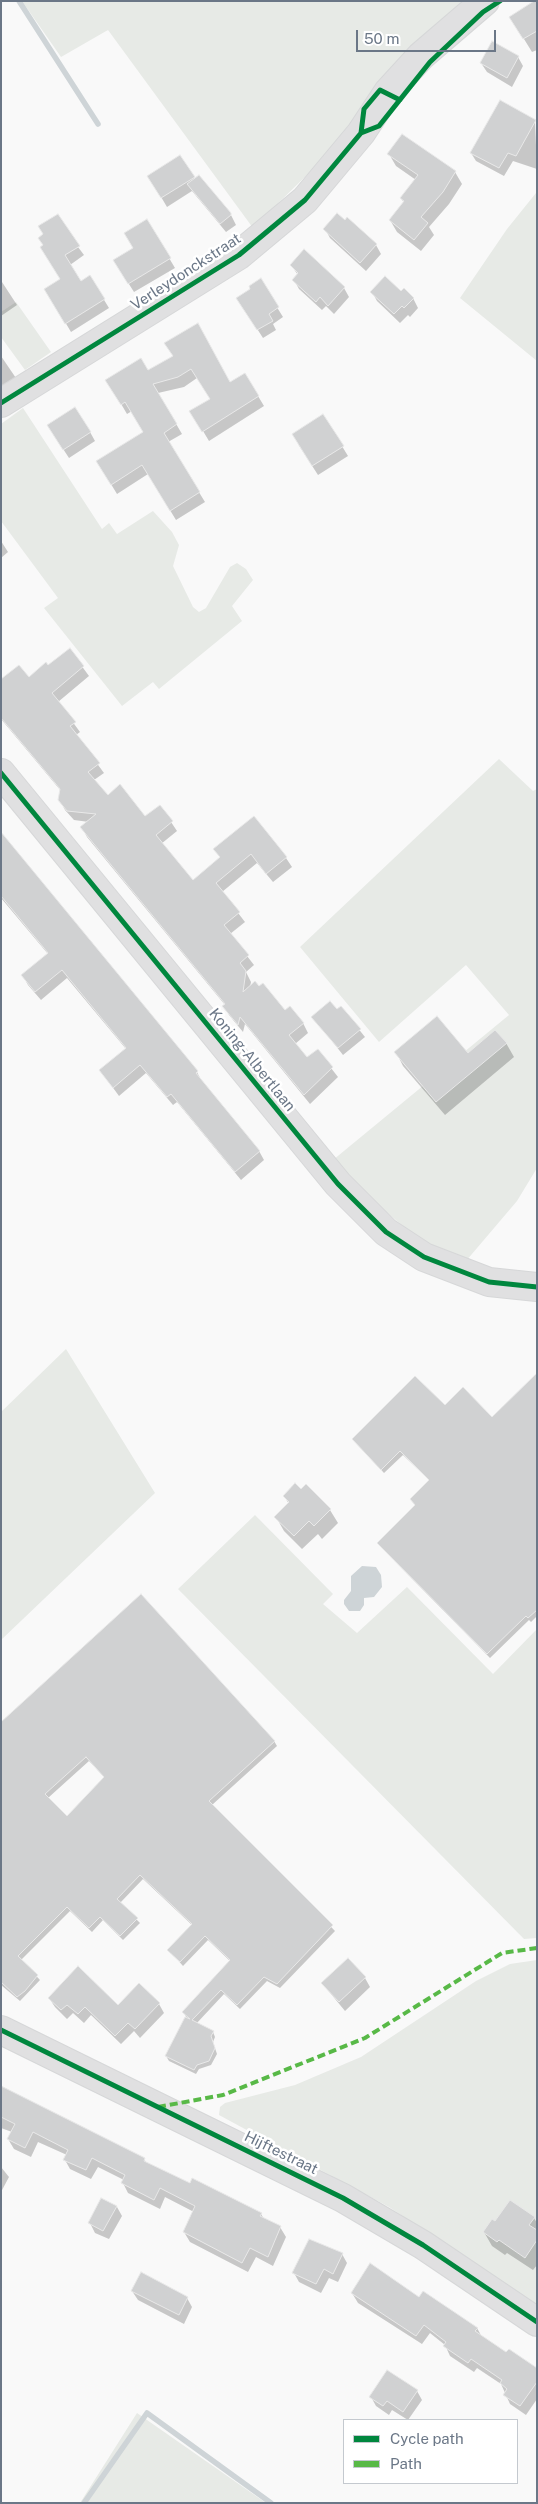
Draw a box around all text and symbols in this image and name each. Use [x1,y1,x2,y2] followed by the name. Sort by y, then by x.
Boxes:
[358,20,498,52] scale bar
[364,30,399,47] text: 50 m
[128,230,244,314] street label: Verleydonckstraat
[205,1005,299,1115] street label: Koning-Albertlaan
[241,2127,321,2179] street label: Hijftestraat
[343,2419,518,2484] legend
[390,2430,464,2447] text: Cycle path
[390,2455,422,2472] text: Path

